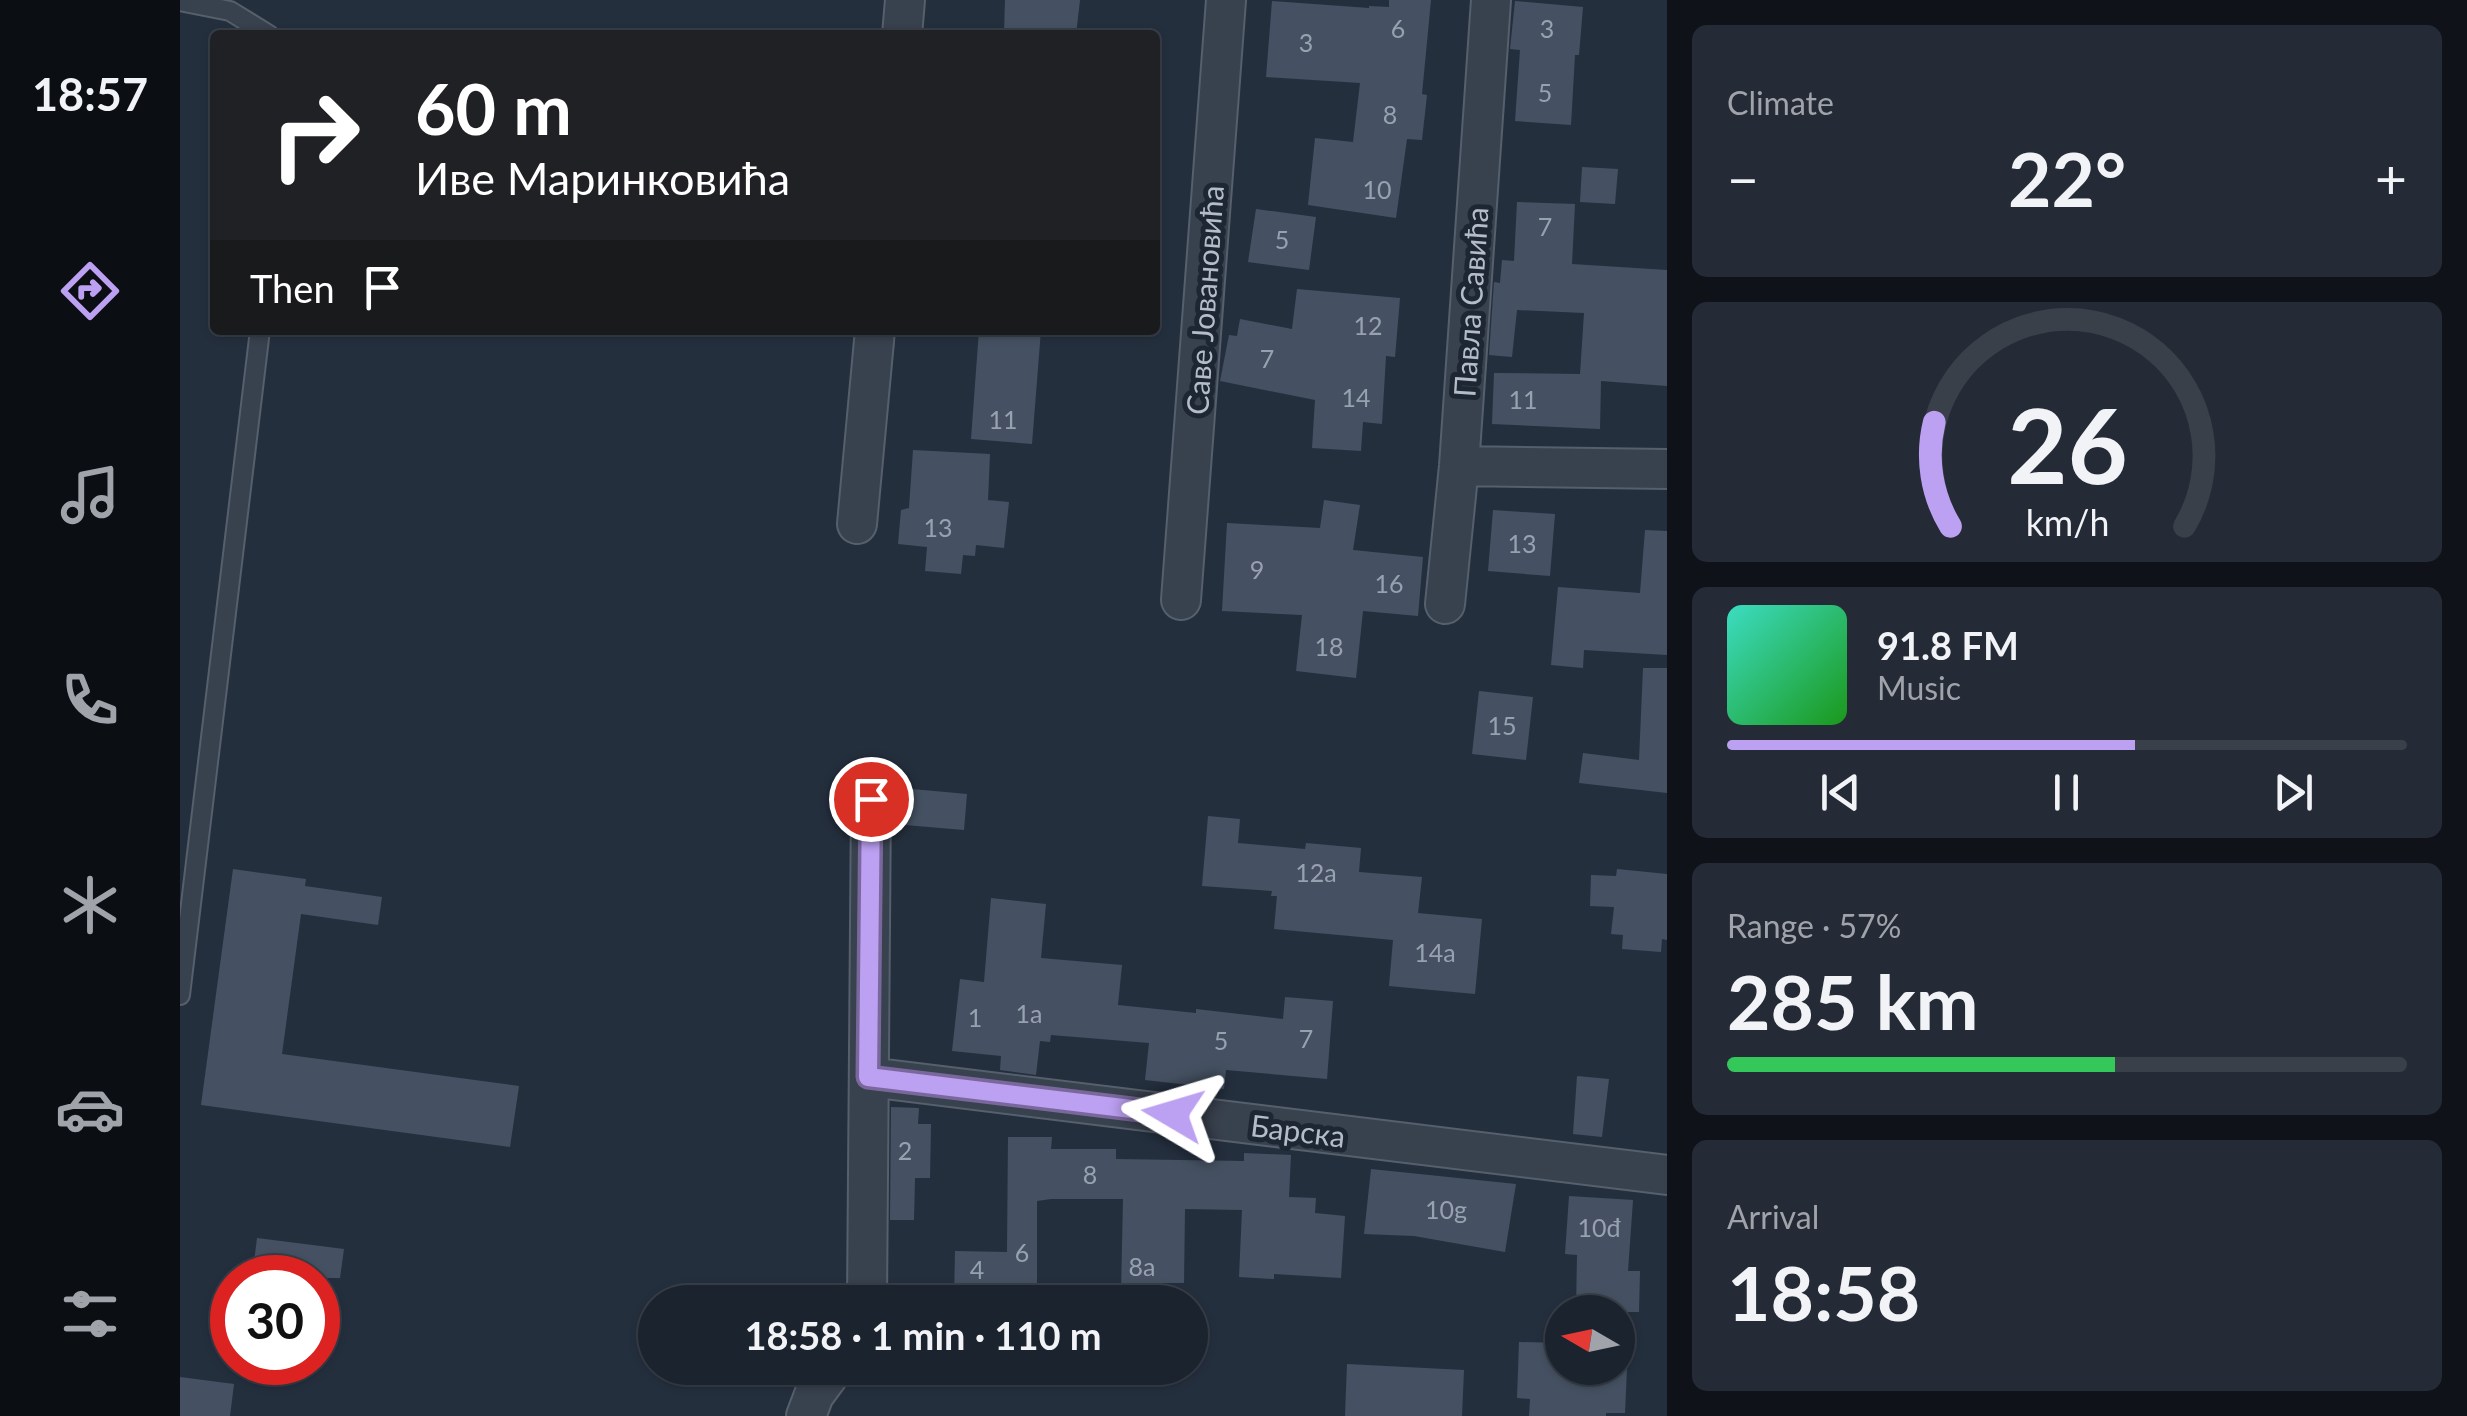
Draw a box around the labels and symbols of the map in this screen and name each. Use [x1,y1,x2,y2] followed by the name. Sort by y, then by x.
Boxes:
[1391,13,1405,43] house number: 6
[1540,13,1554,43] house number: 3
[1299,27,1313,57] house number: 3
[1538,77,1552,107] house number: 5
[1383,99,1397,129] house number: 8
[1362,174,1392,204] house number: 10
[1178,184,1230,416] street label: Саве Јовановића
[1445,206,1495,398] street label: Павла Савића
[1538,211,1552,241] house number: 7
[1275,224,1289,254] house number: 5
[1353,310,1383,340] house number: 12
[1260,343,1274,373] house number: 7
[1341,382,1371,412] house number: 14
[1508,384,1538,414] house number: 11
[988,404,1018,434] house number: 11
[923,512,953,542] house number: 13
[1507,528,1537,558] house number: 13
[1250,554,1264,584] house number: 9
[1374,568,1404,598] house number: 16
[1314,631,1344,661] house number: 18
[1487,710,1517,740] house number: 15
[829,757,914,842] pin
[1295,857,1337,887] house number: 12a
[1414,937,1456,967] house number: 14a
[1016,998,1042,1028] house number: 1a
[968,1002,982,1032] house number: 1
[1299,1023,1313,1053] house number: 7
[1214,1025,1228,1055] house number: 5
[1121,1062,1225,1166] position arrow
[1249,1106,1347,1154] street label: Барска
[898,1135,912,1165] house number: 2
[1083,1159,1097,1189] house number: 8
[1425,1194,1467,1224] house number: 10g
[1577,1212,1621,1242] house number: 10đ
[1015,1237,1029,1267] house number: 6
[1129,1251,1155,1281] house number: 8a
[970,1254,984,1284] house number: 4
[210,1255,340,1385] speed limit sign: 30
[1545,1295,1635,1385] north arrow

